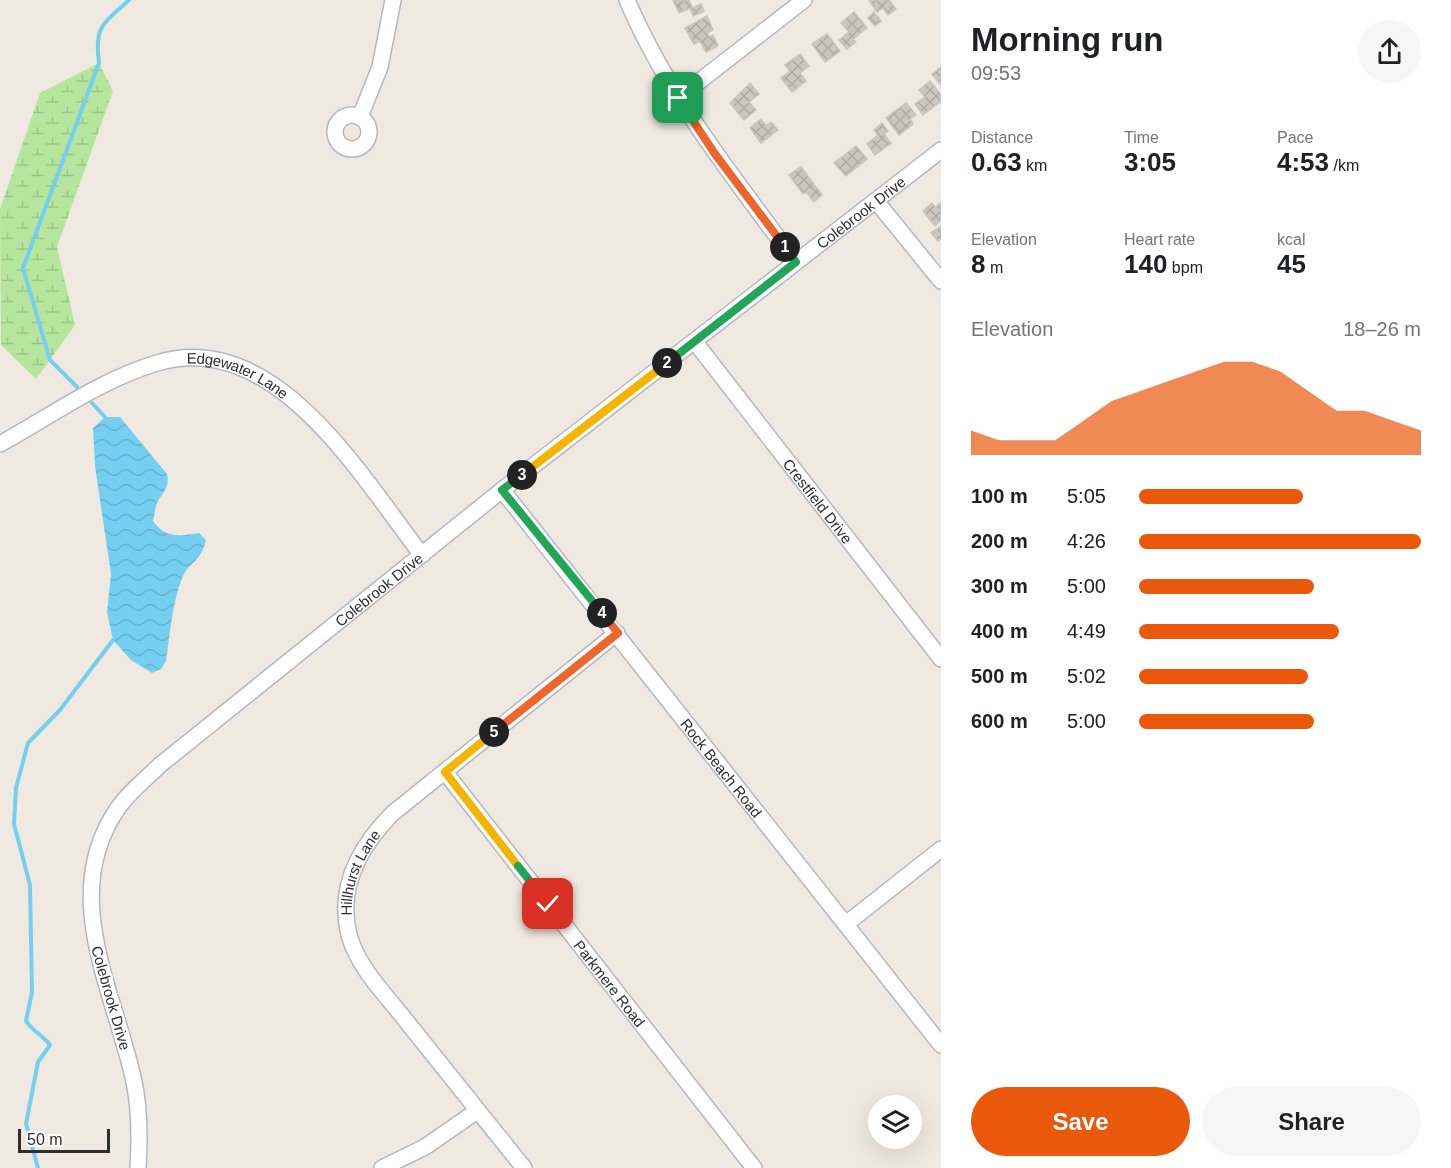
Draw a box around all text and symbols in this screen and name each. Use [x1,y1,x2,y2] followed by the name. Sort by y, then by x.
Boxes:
[1358,20,1421,83] button: share
[971,21,1163,58] text: Morning run
[971,62,1021,84] text: 09:53
[652,72,703,123] pin
[661,81,694,114] icon: arrive
[971,129,1033,146] text: Distance
[1124,129,1159,146] text: Time
[1277,129,1313,146] text: Pace
[971,147,1022,177] text: 0.63
[1124,147,1176,177] text: 3:05
[1277,147,1329,177] text: 4:53
[1022,157,1047,174] text: km
[1329,157,1359,174] text: /km
[813,173,908,252] street label: Colebrook Drive
[971,231,1037,248] text: Elevation
[1124,231,1195,248] text: Heart rate
[1277,231,1305,248] text: kcal
[770,232,800,262] pin: 1
[781,238,789,255] text: 1
[971,249,985,279] text: 8
[1124,249,1167,279] text: 140
[1277,249,1306,279] text: 45
[985,259,1003,276] text: m
[1167,259,1203,276] text: bpm
[971,318,1053,340] text: Elevation
[1343,318,1421,340] text: 18–26 m
[652,348,682,378] pin: 2
[187,349,292,402] street label: Edgewater Lane
[663,354,671,371] text: 2
[780,455,856,547] street label: Crestfield Drive
[507,460,537,490] pin: 3
[518,466,526,483] text: 3
[971,485,1028,507] text: 100 m
[1067,485,1106,507] text: 5:05
[971,530,1028,552] text: 200 m
[1067,530,1106,552] text: 4:26
[331,549,426,630] street label: Colebrook Drive
[971,575,1028,597] text: 300 m
[1067,575,1106,597] text: 5:00
[587,598,617,628] pin: 4
[598,604,606,621] text: 4
[971,620,1028,642] text: 400 m
[1067,620,1106,642] text: 4:49
[971,665,1028,687] text: 500 m
[1067,665,1106,687] text: 5:02
[971,710,1028,732] text: 600 m
[1067,710,1106,732] text: 5:00
[677,715,766,820] street label: Rock Beach Road
[479,717,509,747] pin: 5
[490,723,498,740] text: 5
[337,826,383,916] street label: Hillhurst Lane
[522,878,573,929] pin
[531,887,564,920] icon: check
[571,937,649,1030] street label: Parkmere Road
[88,944,134,1052] street label: Colebrook Drive
[971,1087,1190,1156] button: Save
[1202,1087,1421,1156] button: Share
[868,1095,922,1149] map controls
[868,1095,922,1149] button: layers
[18,1126,110,1154] scale bar
[27,1131,63,1148] text: 50 m

